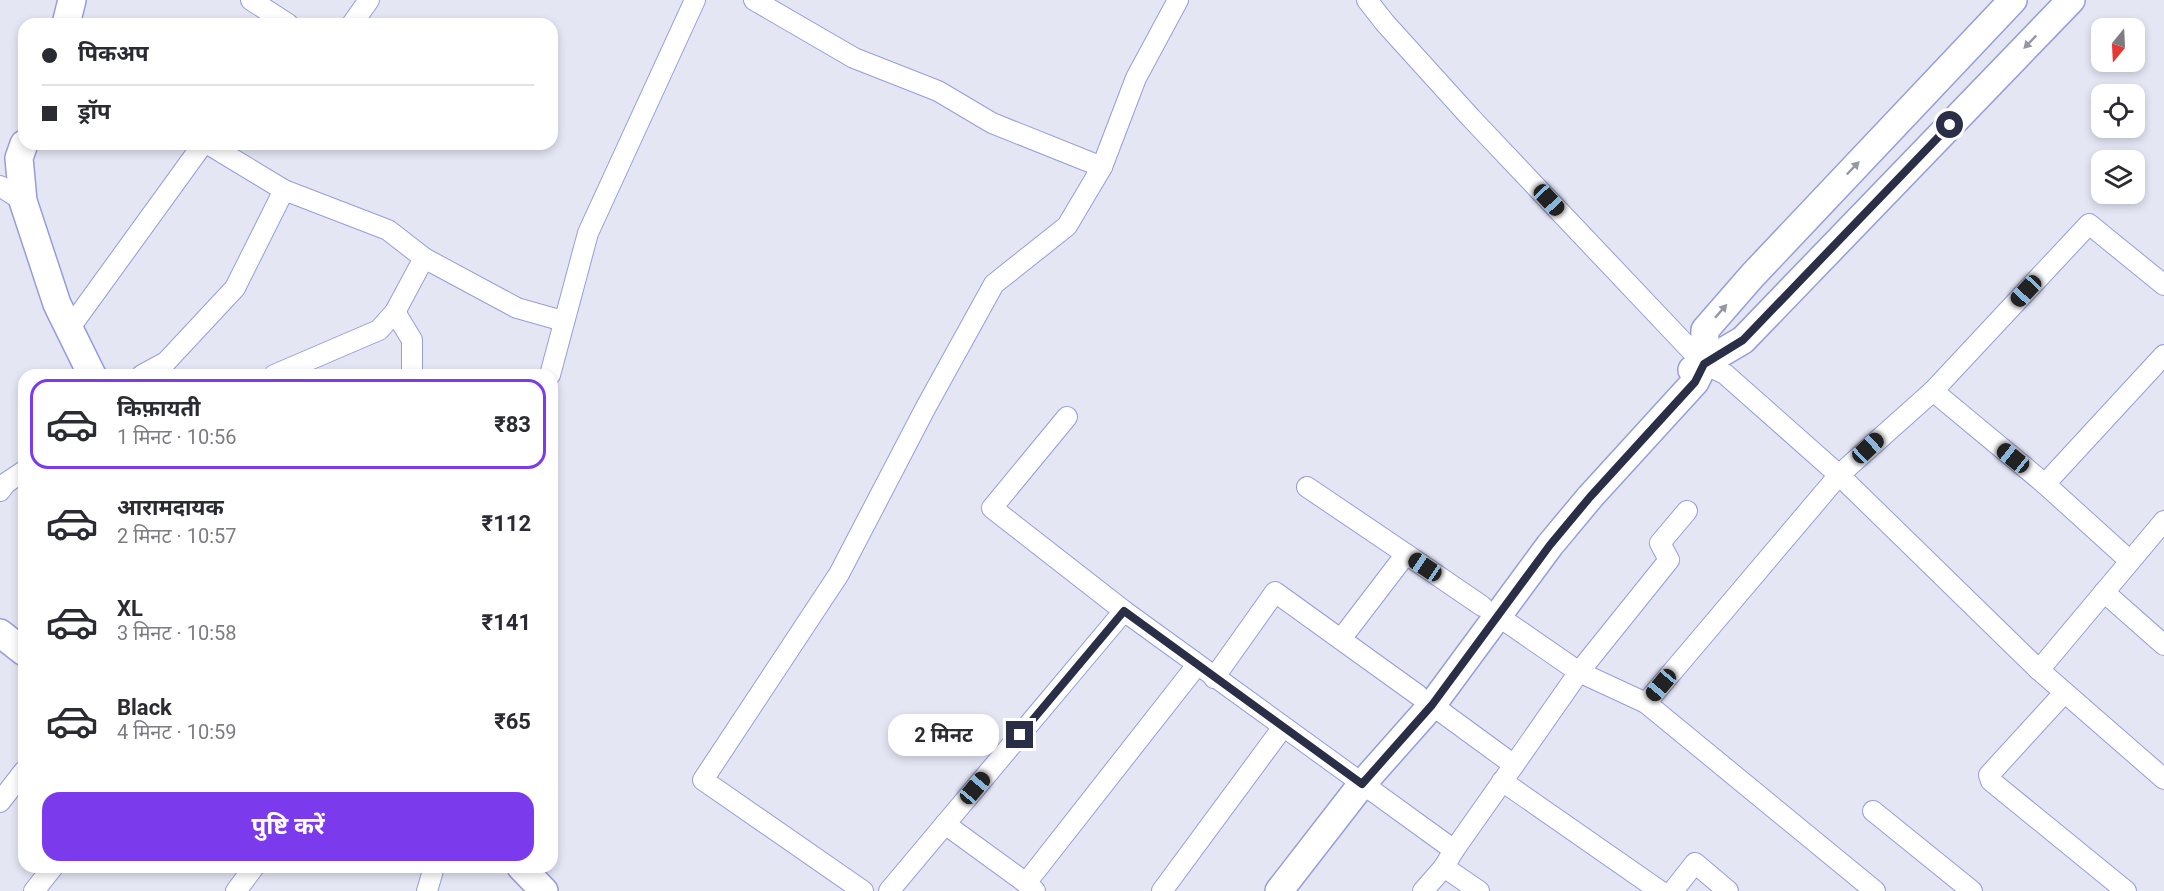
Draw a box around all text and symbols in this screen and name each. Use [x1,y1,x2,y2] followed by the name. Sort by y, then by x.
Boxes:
[2091,18,2145,72] north arrow
[2091,18,2145,204] map controls
[2023,34,2037,49] one-way arrow
[78,41,149,66] text: पिकअप
[2091,84,2145,138] button: locate
[78,99,111,124] text: ड्रॉप
[1936,111,1963,138] route start
[2091,150,2145,204] button: layers
[1846,161,1860,175] one-way arrow
[1530,181,1568,219] car
[2007,272,2045,310] car
[1714,304,1727,319] one-way arrow
[117,396,201,421] text: किफ़ायती
[45,397,99,451] icon: car
[494,412,531,437] text: ₹83
[117,425,236,449] text: 1 मिनट · 10:56
[1849,429,1887,467] car
[1993,440,2033,476] car
[117,495,224,520] text: आरामदायक
[45,496,99,550] icon: car
[482,511,531,536] text: ₹112
[117,524,236,548] text: 2 मिनट · 10:57
[1405,549,1445,585] car
[45,595,99,649] icon: car
[117,596,143,621] text: XL
[482,610,531,635] text: ₹141
[117,621,236,645] text: 3 मिनट · 10:58
[1643,665,1679,705] car
[45,694,99,748] icon: car
[117,695,172,720] text: Black
[494,709,531,734] text: ₹65
[888,714,999,756] callout: 2 मिनट
[117,720,236,744] text: 4 मिनट · 10:59
[1006,721,1033,748] route end
[914,723,973,747] text: 2 मिनट
[957,768,993,808] car
[42,792,534,861] button: पुष्टि करें

